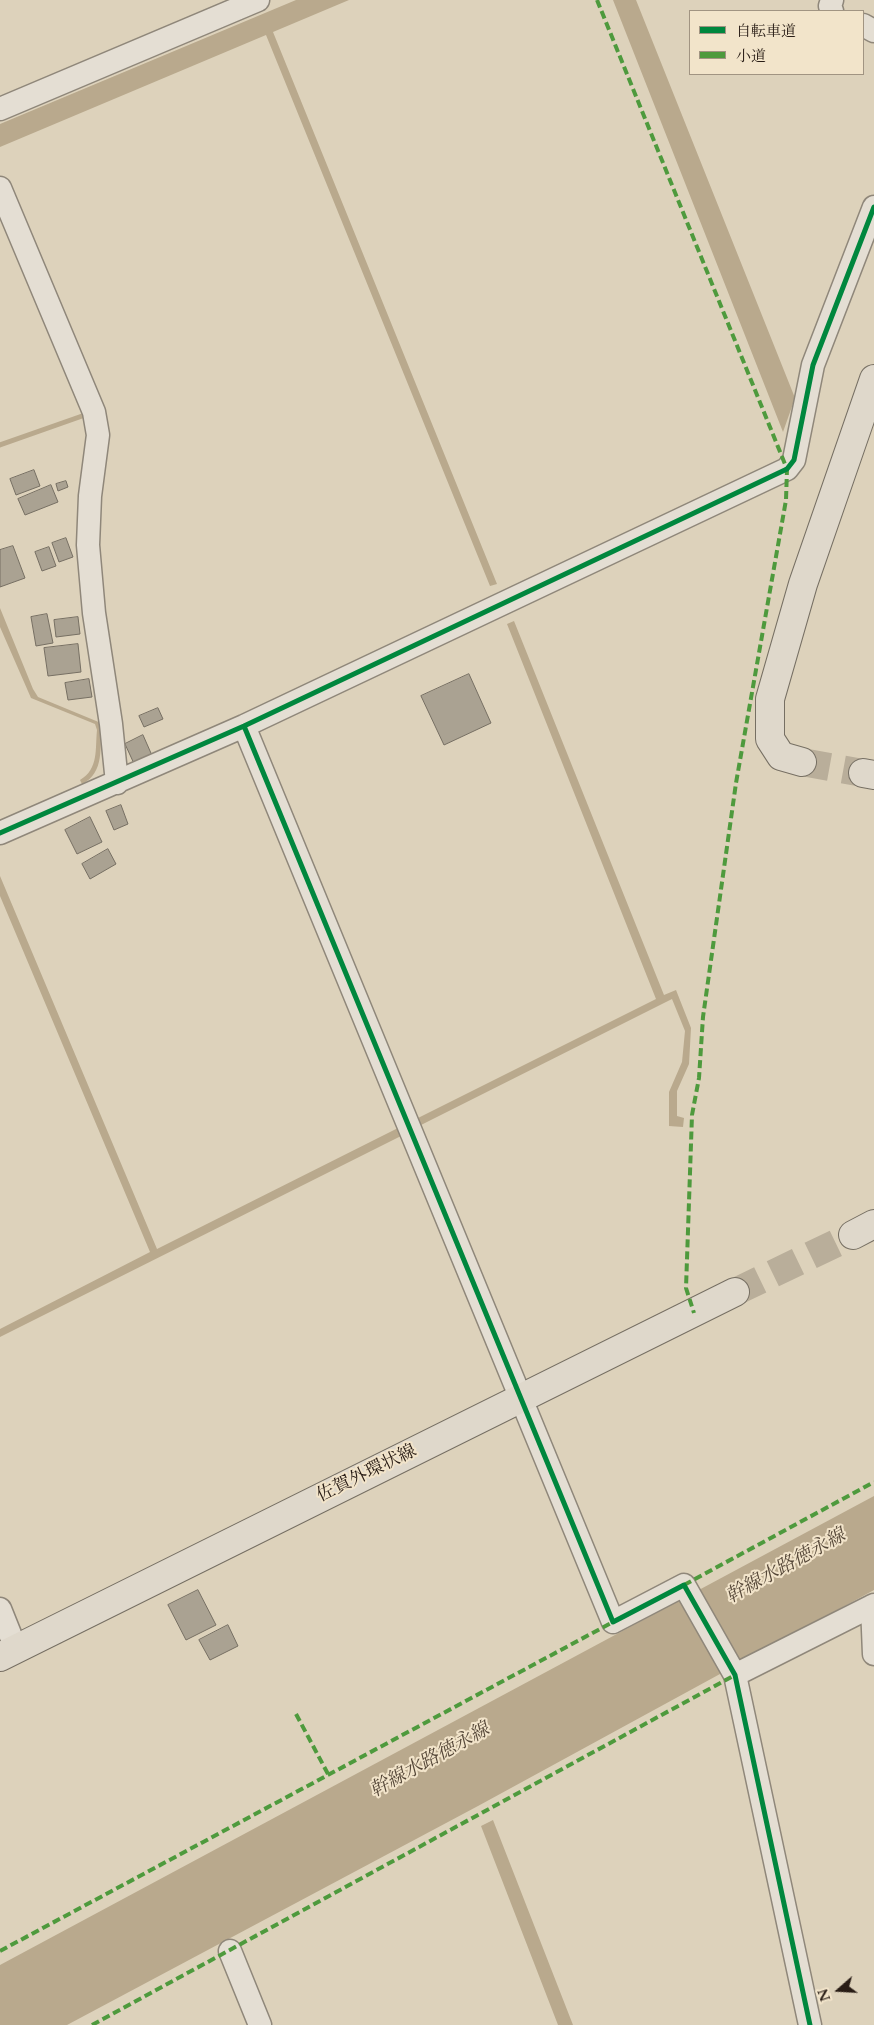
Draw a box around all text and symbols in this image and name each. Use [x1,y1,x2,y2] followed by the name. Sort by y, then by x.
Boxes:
[689,10,864,75] legend
[736,21,796,41] text: 自転車道
[736,46,766,66] text: 小道
[314,1441,420,1507] street label: 佐賀外環状線
[722,1525,850,1609] water label: 幹線水路徳永線
[366,1719,494,1803] water label: 幹線水路徳永線
[814,1965,864,2015] north arrow
[813,1986,835,2004] text: N

